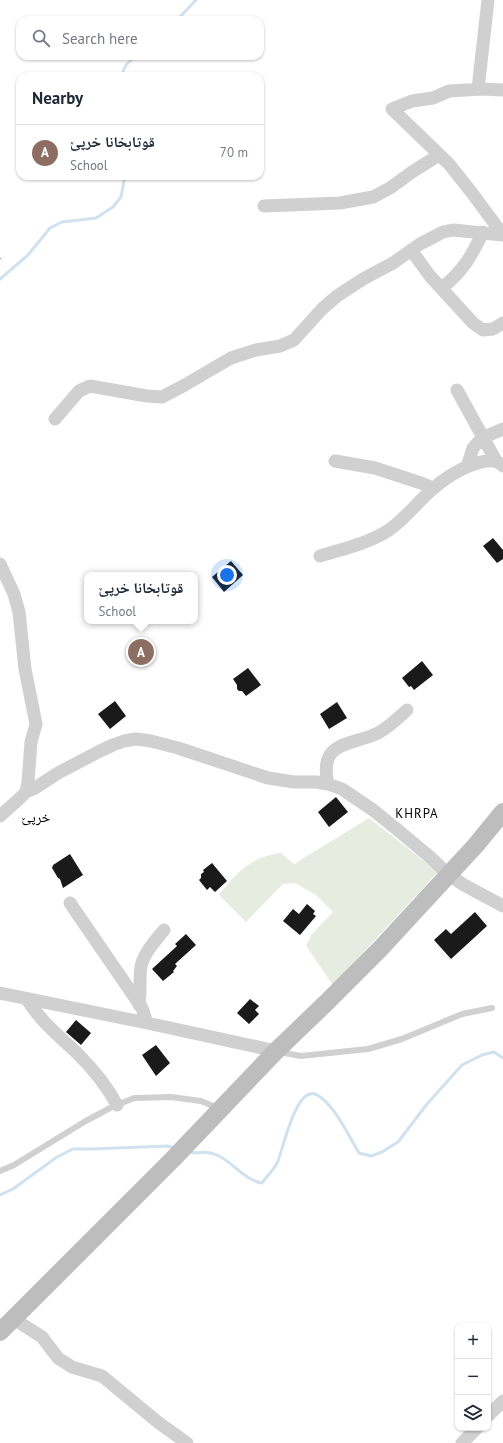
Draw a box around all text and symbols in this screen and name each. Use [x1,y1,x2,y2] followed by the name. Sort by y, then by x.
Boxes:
[16,16,264,60] search box
[30,27,52,49] icon: search
[62,29,138,48] text: Search here
[32,87,83,109] text: Nearby
[70,132,155,151] text: قوتابخانا خرپێ
[41,144,49,161] text: A
[220,144,248,161] text: 70 m
[70,157,108,174] text: School
[217,565,237,585] your location
[84,572,198,624] popup
[99,578,183,597] text: قوتابخانا خرپێ
[99,603,136,620] text: School
[128,637,154,667] pin: A
[395,805,439,822] district label: KHRPA
[22,808,51,826] district label: خرپێ
[455,1323,491,1431] map controls
[455,1323,491,1359] button: +
[455,1359,491,1395] button: −
[455,1395,491,1431] button: layers

